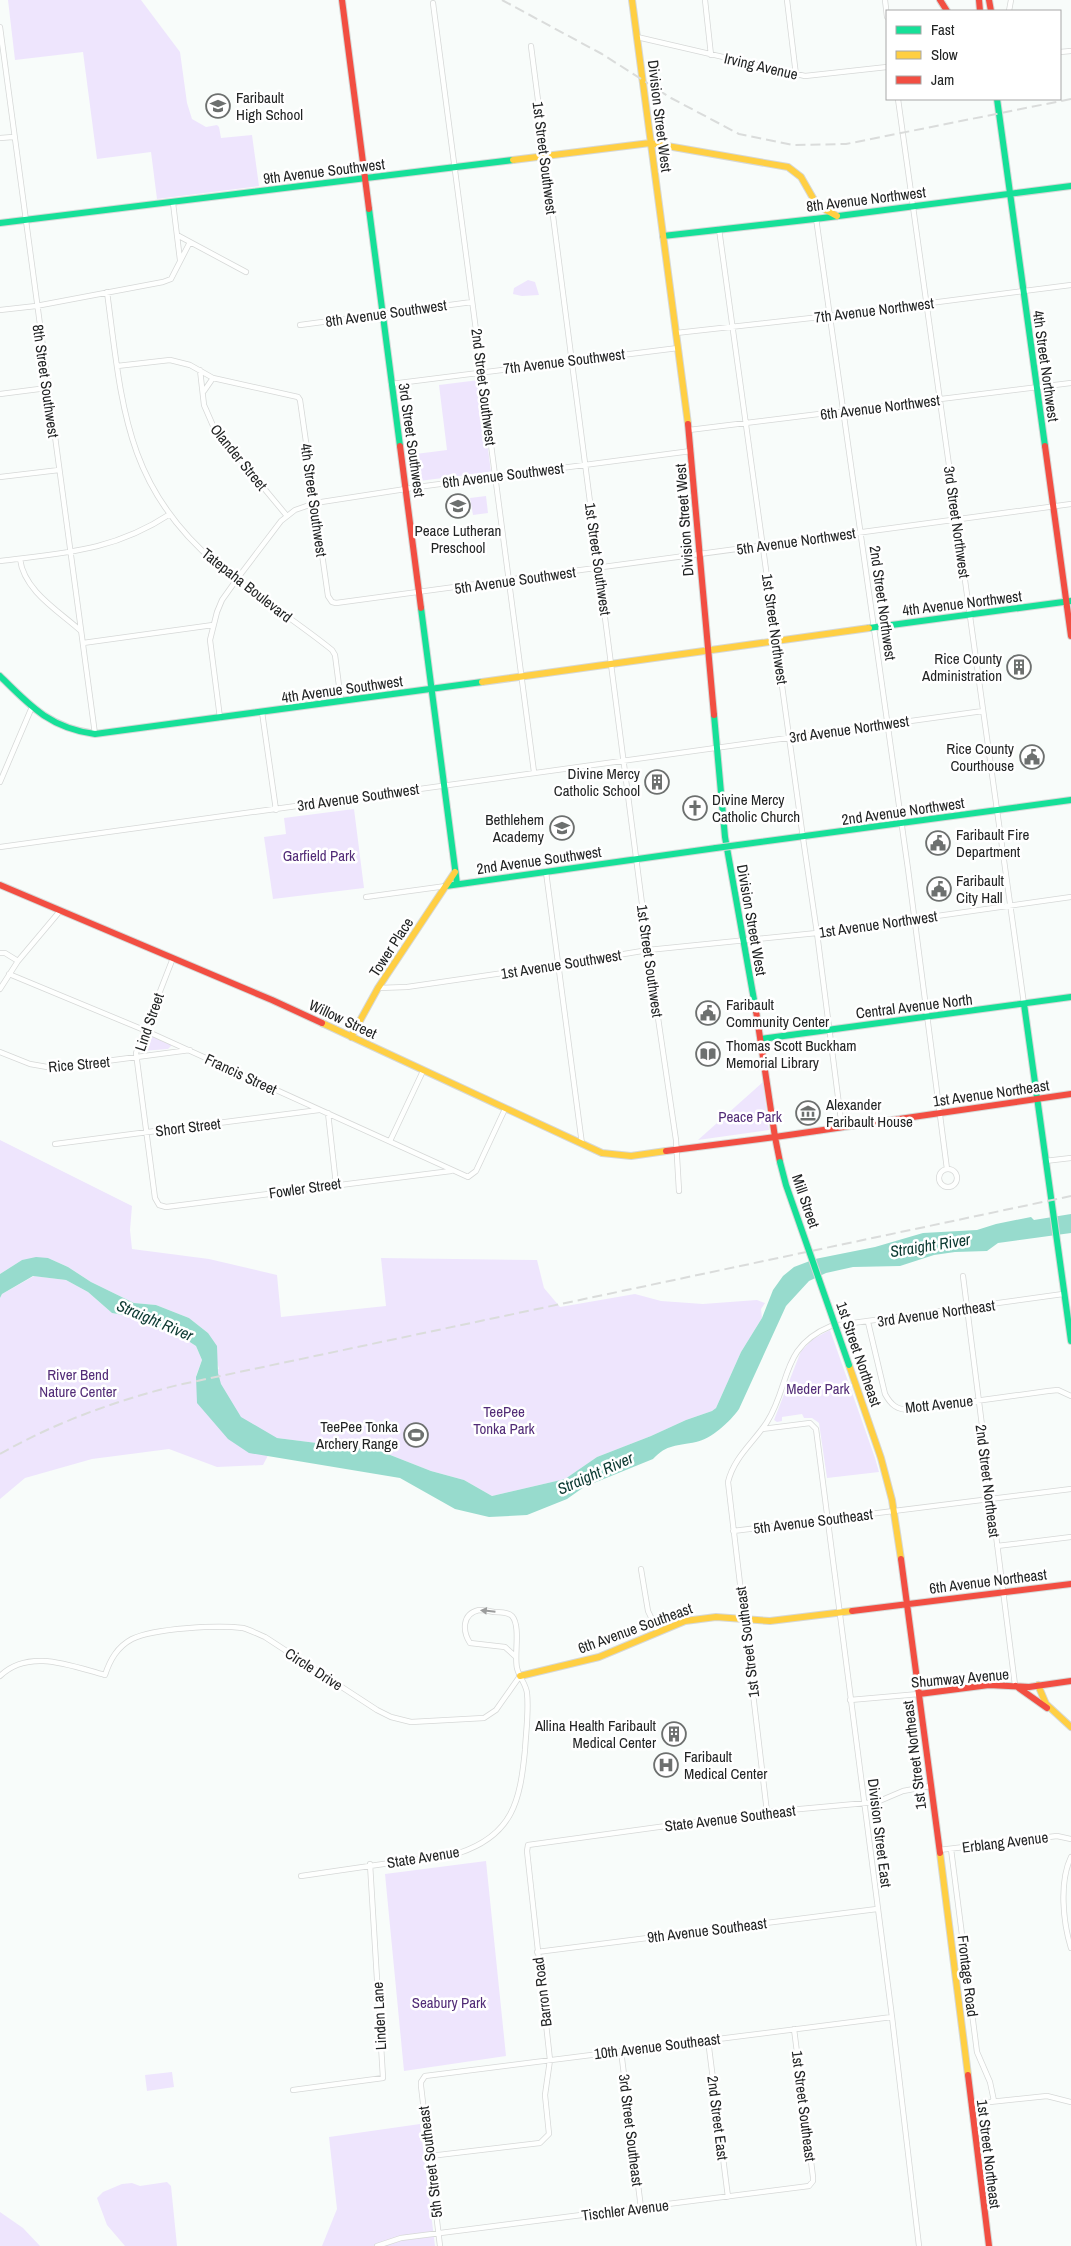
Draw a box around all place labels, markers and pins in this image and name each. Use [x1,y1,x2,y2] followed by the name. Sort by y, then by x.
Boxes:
[236,87,303,125] place label: Faribault High School
[205,93,231,119] school or university icon: Faribault High School
[445,493,471,519] school or university icon: Peace Lutheran Preschool
[415,520,501,558] place label: Peace Lutheran Preschool
[921,648,1003,686] place label: Rice County Administration
[1006,654,1032,680] building icon: Rice County Administration
[946,738,1015,776] place label: Rice County Courthouse
[1019,744,1045,770] public building icon: Rice County Courthouse
[554,763,641,801] place label: Divine Mercy Catholic School
[644,769,670,795] building icon: Divine Mercy Catholic School
[712,789,800,827] place label: Divine Mercy Catholic Church
[682,795,708,821] church icon: Divine Mercy Catholic Church
[485,809,545,847] place label: Bethlehem Academy
[549,815,575,841] school or university icon: Bethlehem Academy
[956,824,1029,862] place label: Faribault Fire Department
[925,830,951,856] public building icon: Faribault Fire Department
[956,870,1005,908] place label: Faribault City Hall
[926,876,952,902] public building icon: Faribault City Hall
[726,994,829,1032] place label: Faribault Community Center
[695,1000,721,1026] public building icon: Faribault Community Center
[726,1035,857,1073] place label: Thomas Scott Buckham Memorial Library
[695,1041,721,1067] library icon: Thomas Scott Buckham Memorial Library
[825,1094,913,1132] place label: Alexander Faribault House
[795,1100,821,1126] museum icon: Alexander Faribault House
[315,1416,398,1454] place label: TeePee Tonka Archery Range
[403,1422,429,1448] sports icon: TeePee Tonka Archery Range
[534,1715,657,1753] place label: Allina Health Faribault Medical Center
[661,1721,687,1747] building icon: Allina Health Faribault Medical Center
[684,1746,767,1784] place label: Faribault Medical Center
[653,1752,679,1778] hospital icon: Faribault Medical Center

